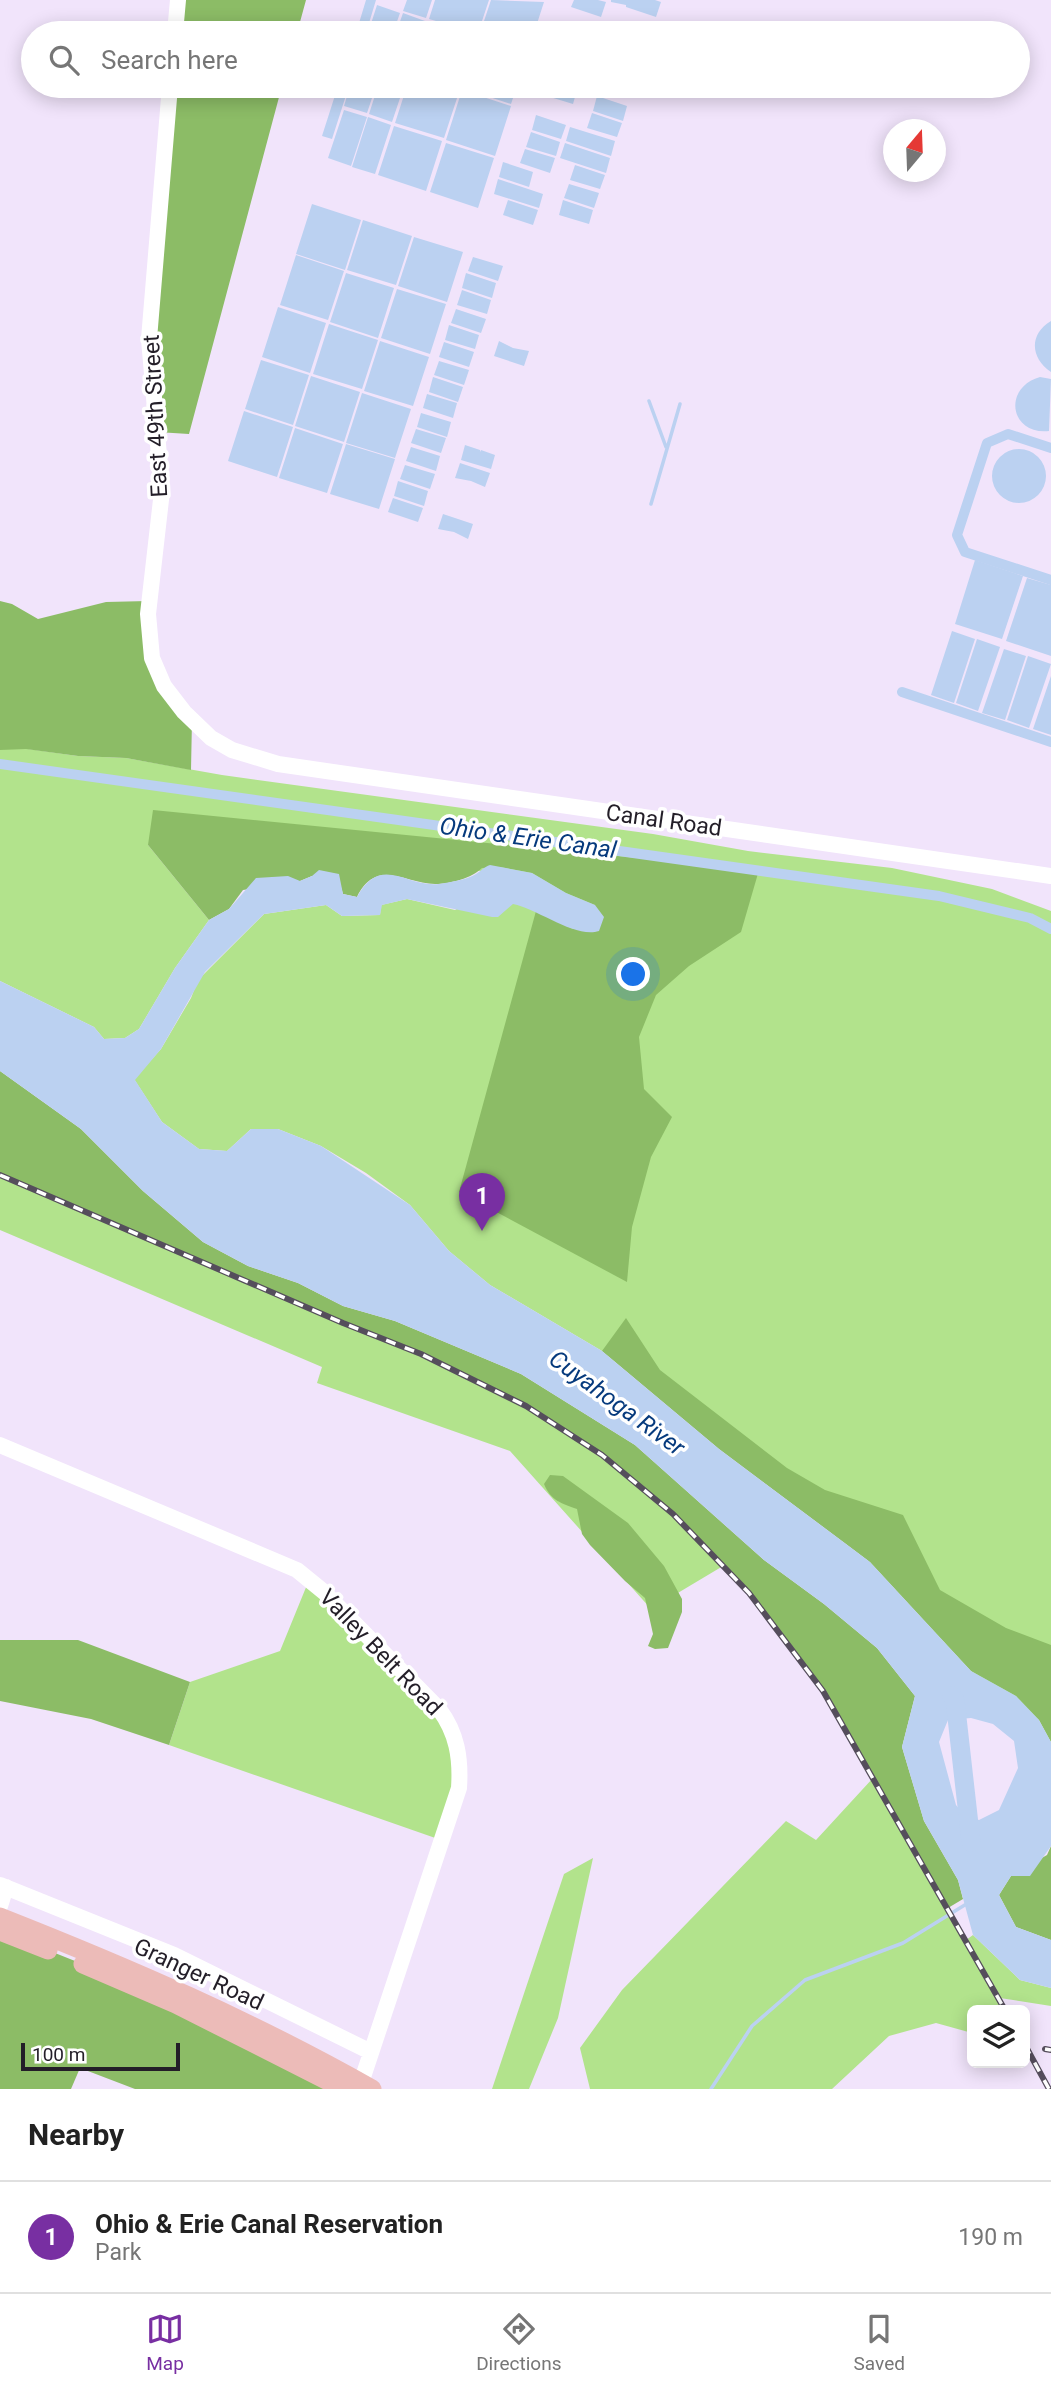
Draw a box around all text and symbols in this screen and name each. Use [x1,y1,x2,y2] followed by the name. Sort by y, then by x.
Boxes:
[21,21,1030,98] search box
[45,41,83,79] icon: search
[101,45,238,75] text: Search here
[883,119,946,182] north arrow
[138,334,173,498] street label: East 49th Street
[604,799,724,842] street label: Canal Road
[438,812,618,864] water label: Ohio & Erie Canal
[616,957,650,991] your location
[459,1173,505,1231] pin: 1
[544,1344,691,1462] water label: Cuyahoga River
[314,1584,448,1721] street label: Valley Belt Road
[130,1933,268,2016] street label: Granger Road
[967,2005,1030,2068] map controls
[967,2005,1030,2068] button: layers
[21,2040,180,2072] scale bar
[32,2043,85,2066] text: 100 m
[28,2117,124,2152] text: Nearby
[95,2209,443,2239] text: Ohio & Erie Canal Reservation
[44,2224,58,2251] text: 1
[958,2224,1023,2251] text: 190 m
[95,2239,141,2266] text: Park
[146,2310,184,2375] tab: Map
[476,2310,561,2375] tab: Directions
[854,2310,905,2375] tab: Saved

